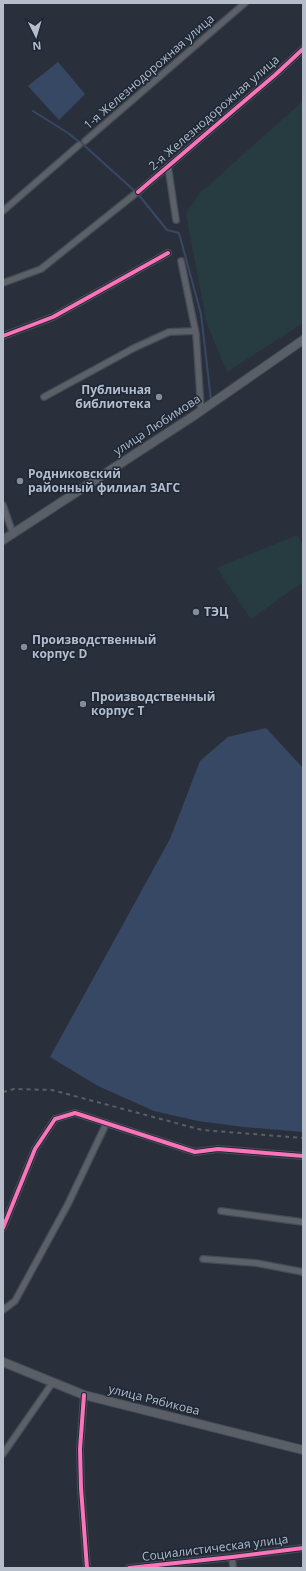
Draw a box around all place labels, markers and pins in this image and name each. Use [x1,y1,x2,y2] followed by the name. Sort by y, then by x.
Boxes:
[75,381,151,412] place label: Публичная библиотека
[154,392,164,402] marker: Публичная библиотека
[28,465,180,496] place label: Родниковский районный филиал ЗАГС
[15,476,25,486] marker: Родниковский районный филиал ЗАГС
[204,603,229,620] place label: ТЭЦ
[191,607,201,617] marker: ТЭЦ
[32,631,156,662] place label: Производственный корпус D
[19,642,29,652] marker: Производственный корпус D
[91,688,215,719] place label: Производственный корпус T
[78,699,88,709] marker: Производственный корпус T

